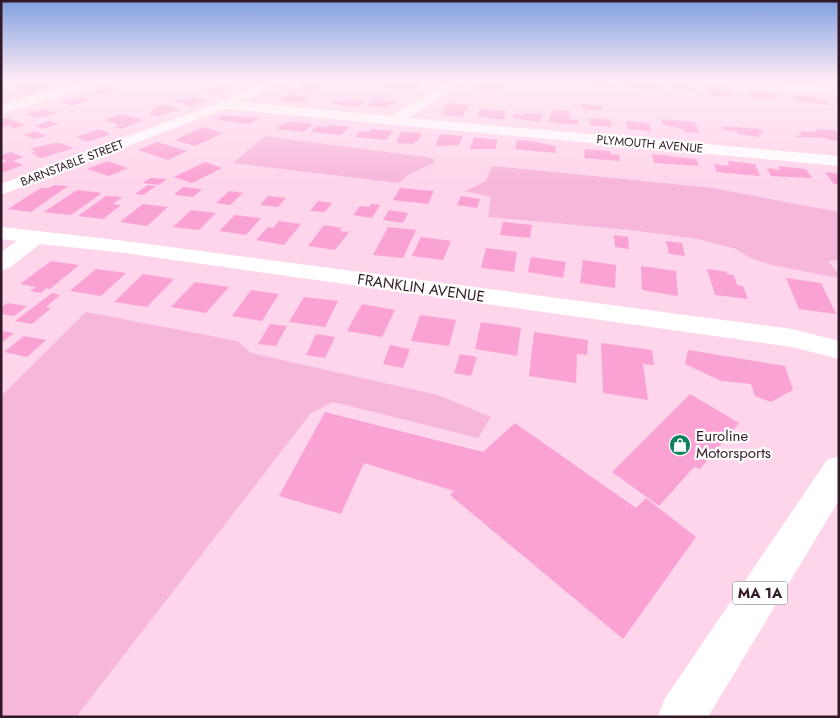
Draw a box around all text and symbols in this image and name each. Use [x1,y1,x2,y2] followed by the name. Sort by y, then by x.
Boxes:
[596,130,704,158] street label: PLYMOUTH AVENUE
[18,135,127,191] street label: BARNSTABLE STREET
[356,268,486,308] street label: FRANKLIN AVENUE
[696,425,771,464] place label: Euroline Motorsports
[668,433,692,457] shop icon: Euroline Motorsports
[732,582,788,604] road number: MA 1A

